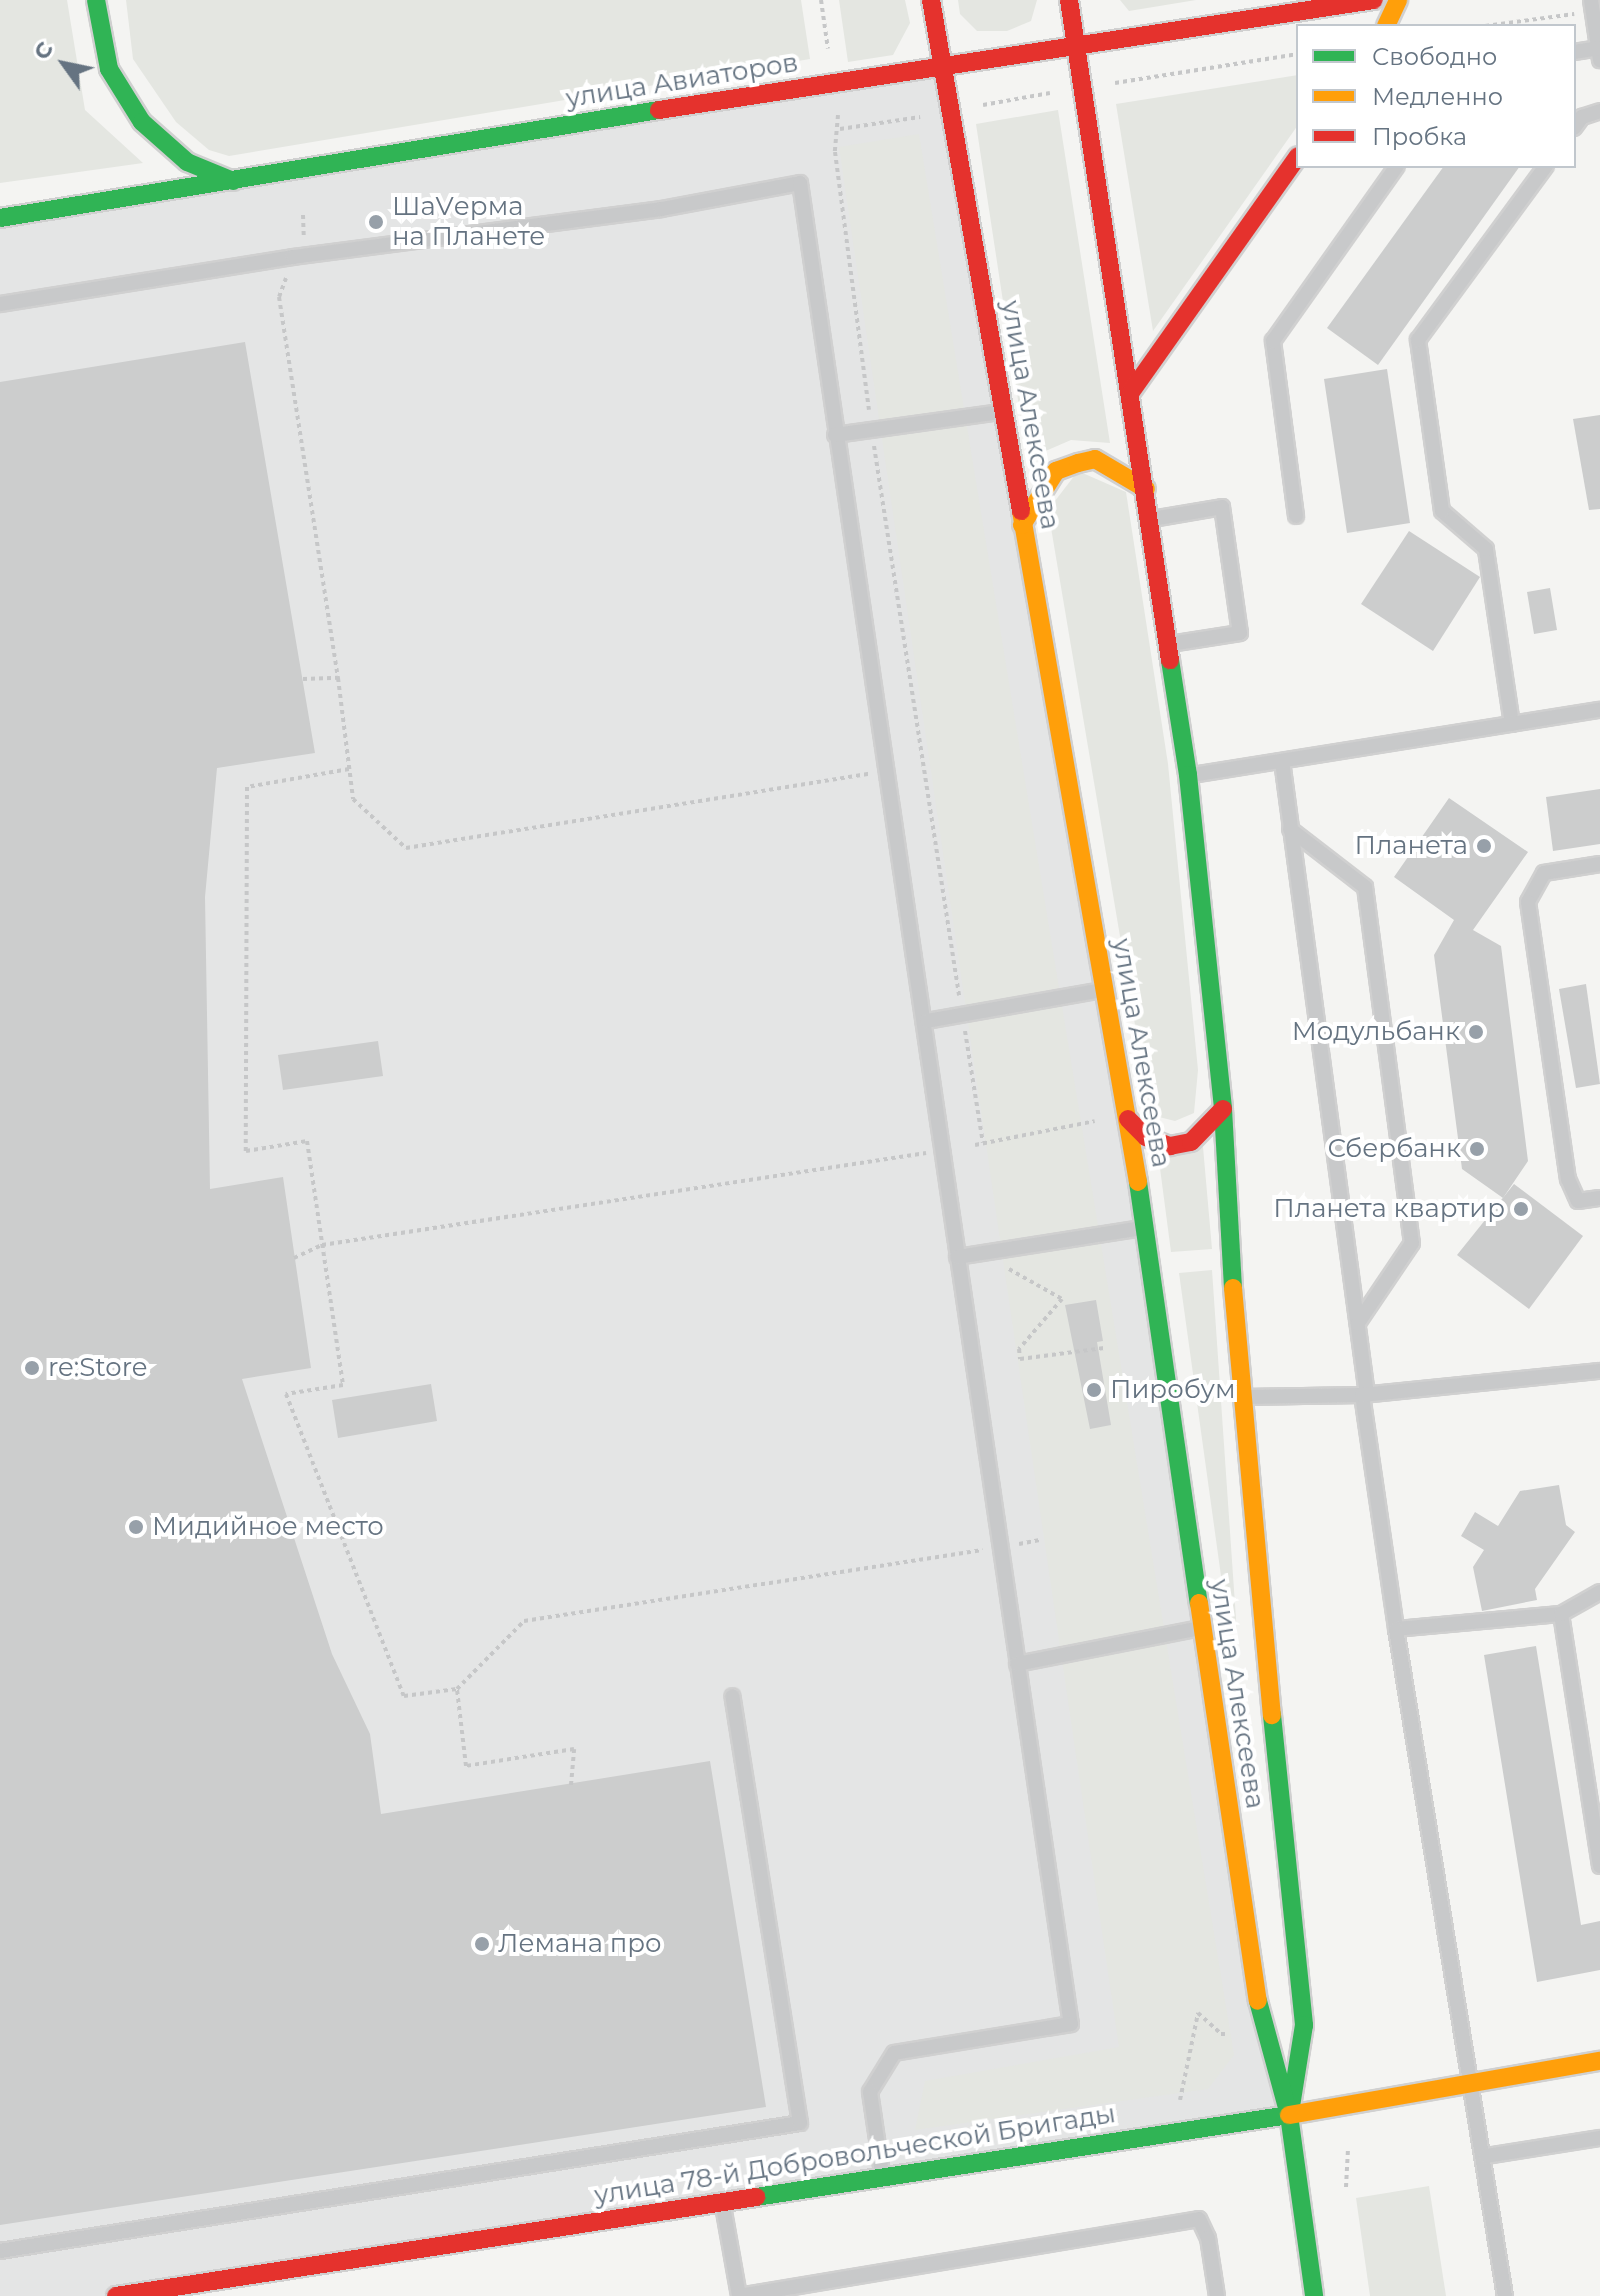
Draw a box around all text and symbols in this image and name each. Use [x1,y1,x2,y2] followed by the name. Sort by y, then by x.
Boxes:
[24,24,104,104] north arrow
[1296,24,1576,168] legend
[28,37,59,65] text: С
[1372,42,1497,71] text: Свободно
[564,47,800,115] street label: улица Авиаторов
[1372,82,1503,111] text: Медленно
[1372,122,1467,151] text: Пробка
[392,191,545,252] place label: ШаVерма на Планете
[367,213,385,231] marker: ШаVерма на Планете
[994,298,1066,532] street label: улица Алексеева
[1354,830,1468,862] place label: Планета
[1475,837,1493,855] marker: Планета
[1105,936,1177,1170] street label: улица Алексеева
[1292,1016,1460,1048] place label: Модульбанк
[1467,1023,1485,1041] marker: Модульбанк
[1327,1133,1461,1165] place label: Сбербанк
[1468,1140,1486,1158] marker: Сбербанк
[1273,1193,1505,1225] place label: Планета квартир
[1512,1200,1530,1218] marker: Планета квартир
[48,1352,147,1384] place label: re:Store
[23,1359,41,1377] marker: re:Store
[1110,1374,1236,1406] place label: Пиробум
[1085,1381,1103,1399] marker: Пиробум
[152,1511,384,1543] place label: Мидийное место
[127,1518,145,1536] marker: Мидийное место
[1203,1577,1271,1811] street label: улица Алексеева
[498,1928,662,1960] place label: Лемана про
[473,1935,491,1953] marker: Лемана про
[592,2098,1118,2212] street label: улица 78-й Добровольческой Бригады

